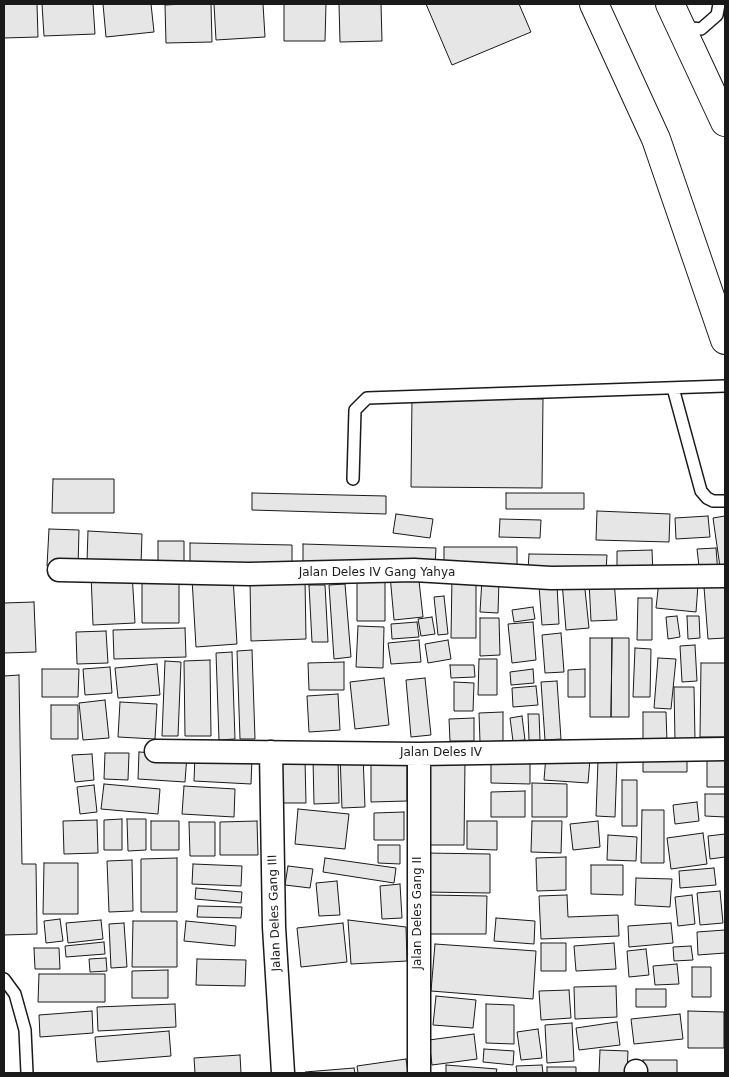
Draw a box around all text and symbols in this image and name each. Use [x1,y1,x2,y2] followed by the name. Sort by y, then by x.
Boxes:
[299,566,455,580] street label: Jalan Deles IV Gang Yahya
[400,746,482,760] street label: Jalan Deles IV
[266,854,284,972] street label: Jalan Deles Gang III
[411,856,425,970] street label: Jalan Deles Gang II

